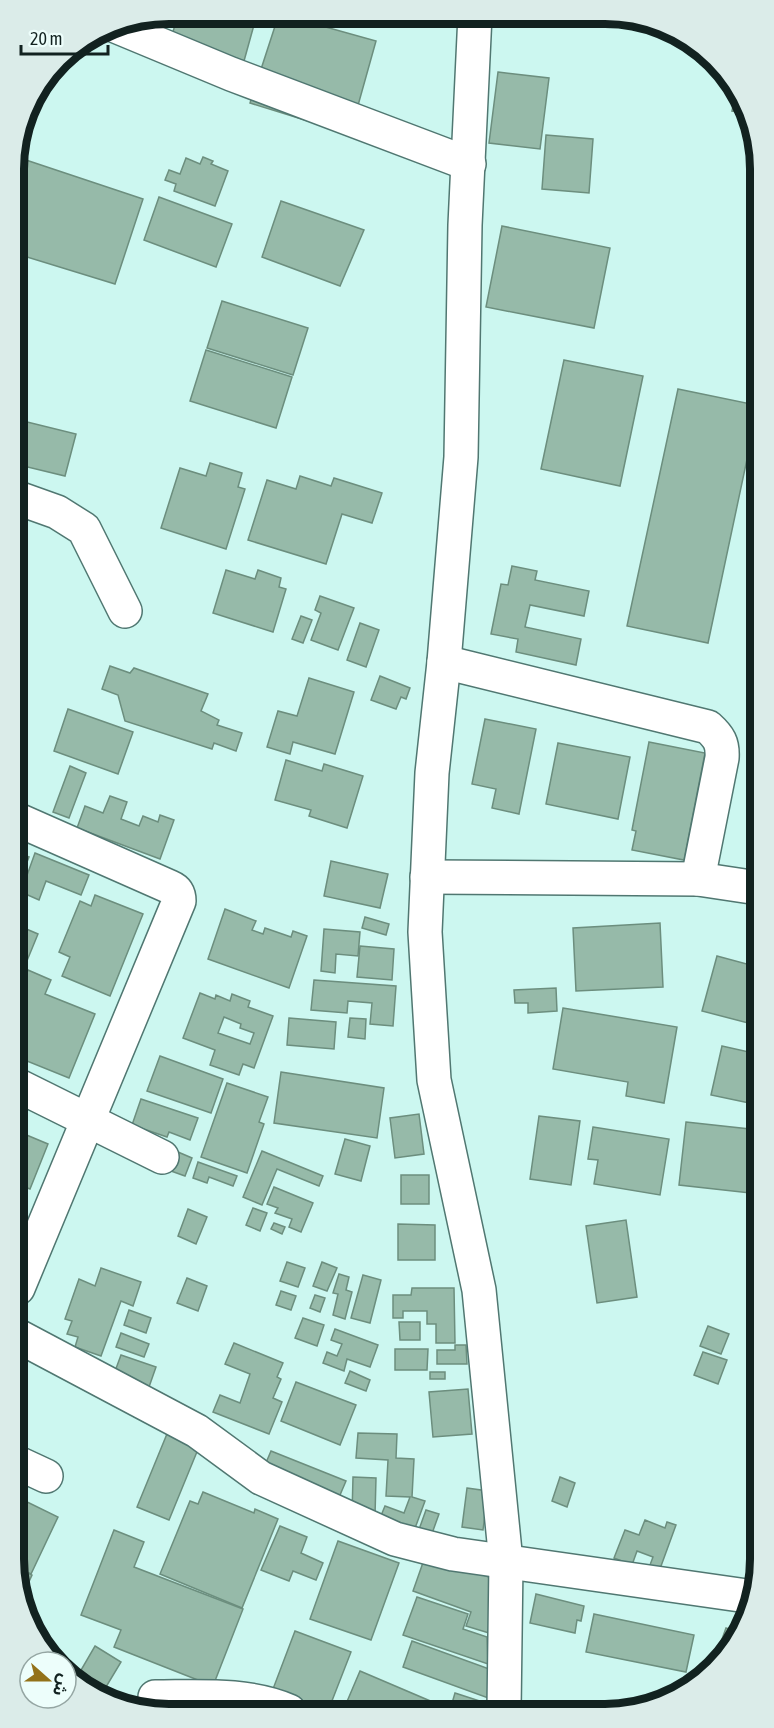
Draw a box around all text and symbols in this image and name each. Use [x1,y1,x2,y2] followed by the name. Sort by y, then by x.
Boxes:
[21,18,108,56] scale bar
[30,28,62,49] text: 20 m
[18,1650,78,1710] north arrow
[49,1672,74,1699] text: ش

